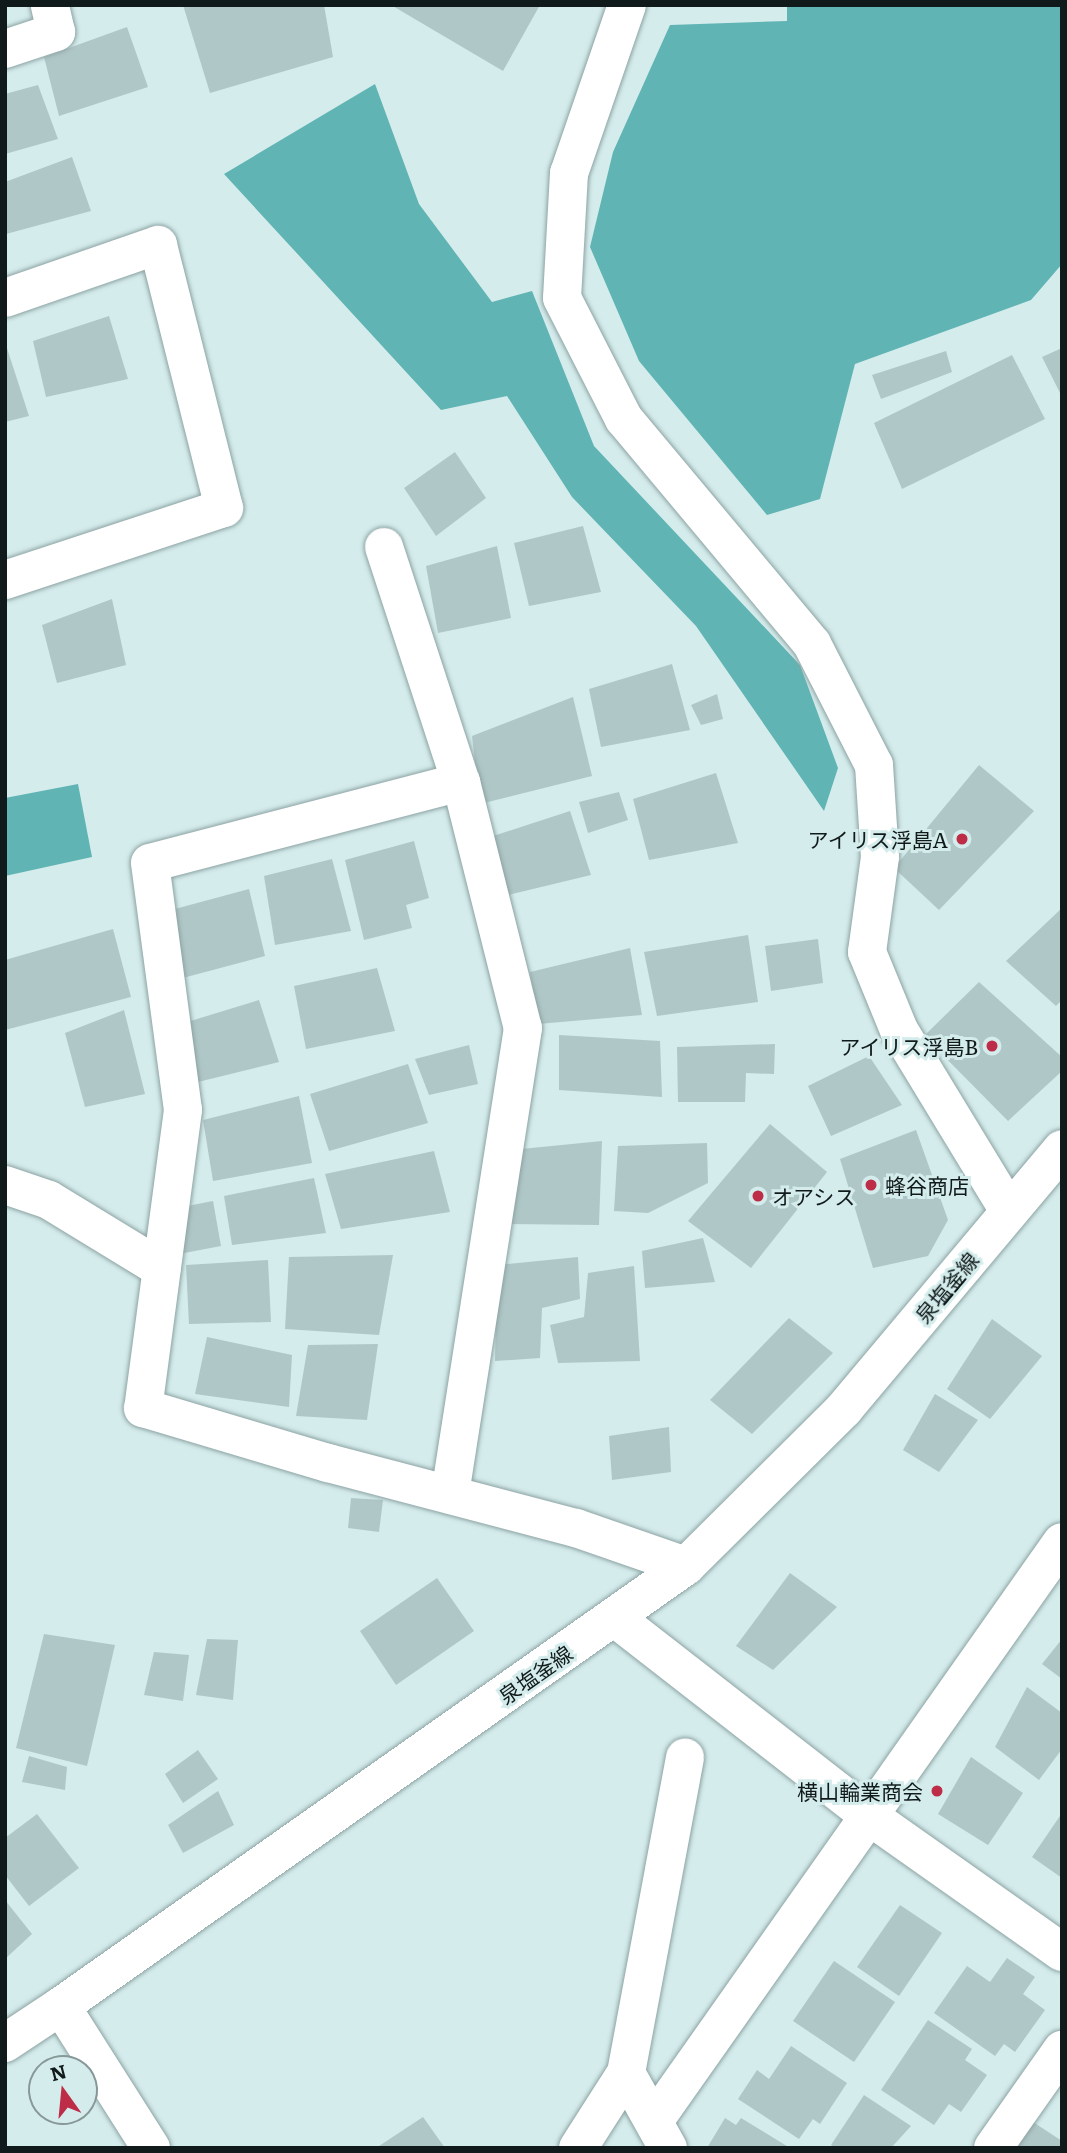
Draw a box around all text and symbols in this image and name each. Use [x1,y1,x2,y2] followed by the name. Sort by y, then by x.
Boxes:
[807,826,948,852] place label: アイリス浮島A
[954,831,970,847] marker: アイリス浮島A
[838,1033,978,1059] place label: アイリス浮島B
[984,1038,1000,1054] marker: アイリス浮島B
[885,1172,969,1198] place label: 蜂谷商店
[863,1177,879,1193] marker: 蜂谷商店
[772,1183,856,1209] place label: オアシス
[750,1188,766,1204] marker: オアシス
[909,1247,983,1327] street label: 泉塩釜線
[493,1640,577,1708] street label: 泉塩釜線
[797,1778,923,1804] place label: 横山輪業商会
[929,1783,945,1799] marker: 横山輪業商会
[28,2055,98,2125] north arrow
[47,2056,69,2087] text: N

